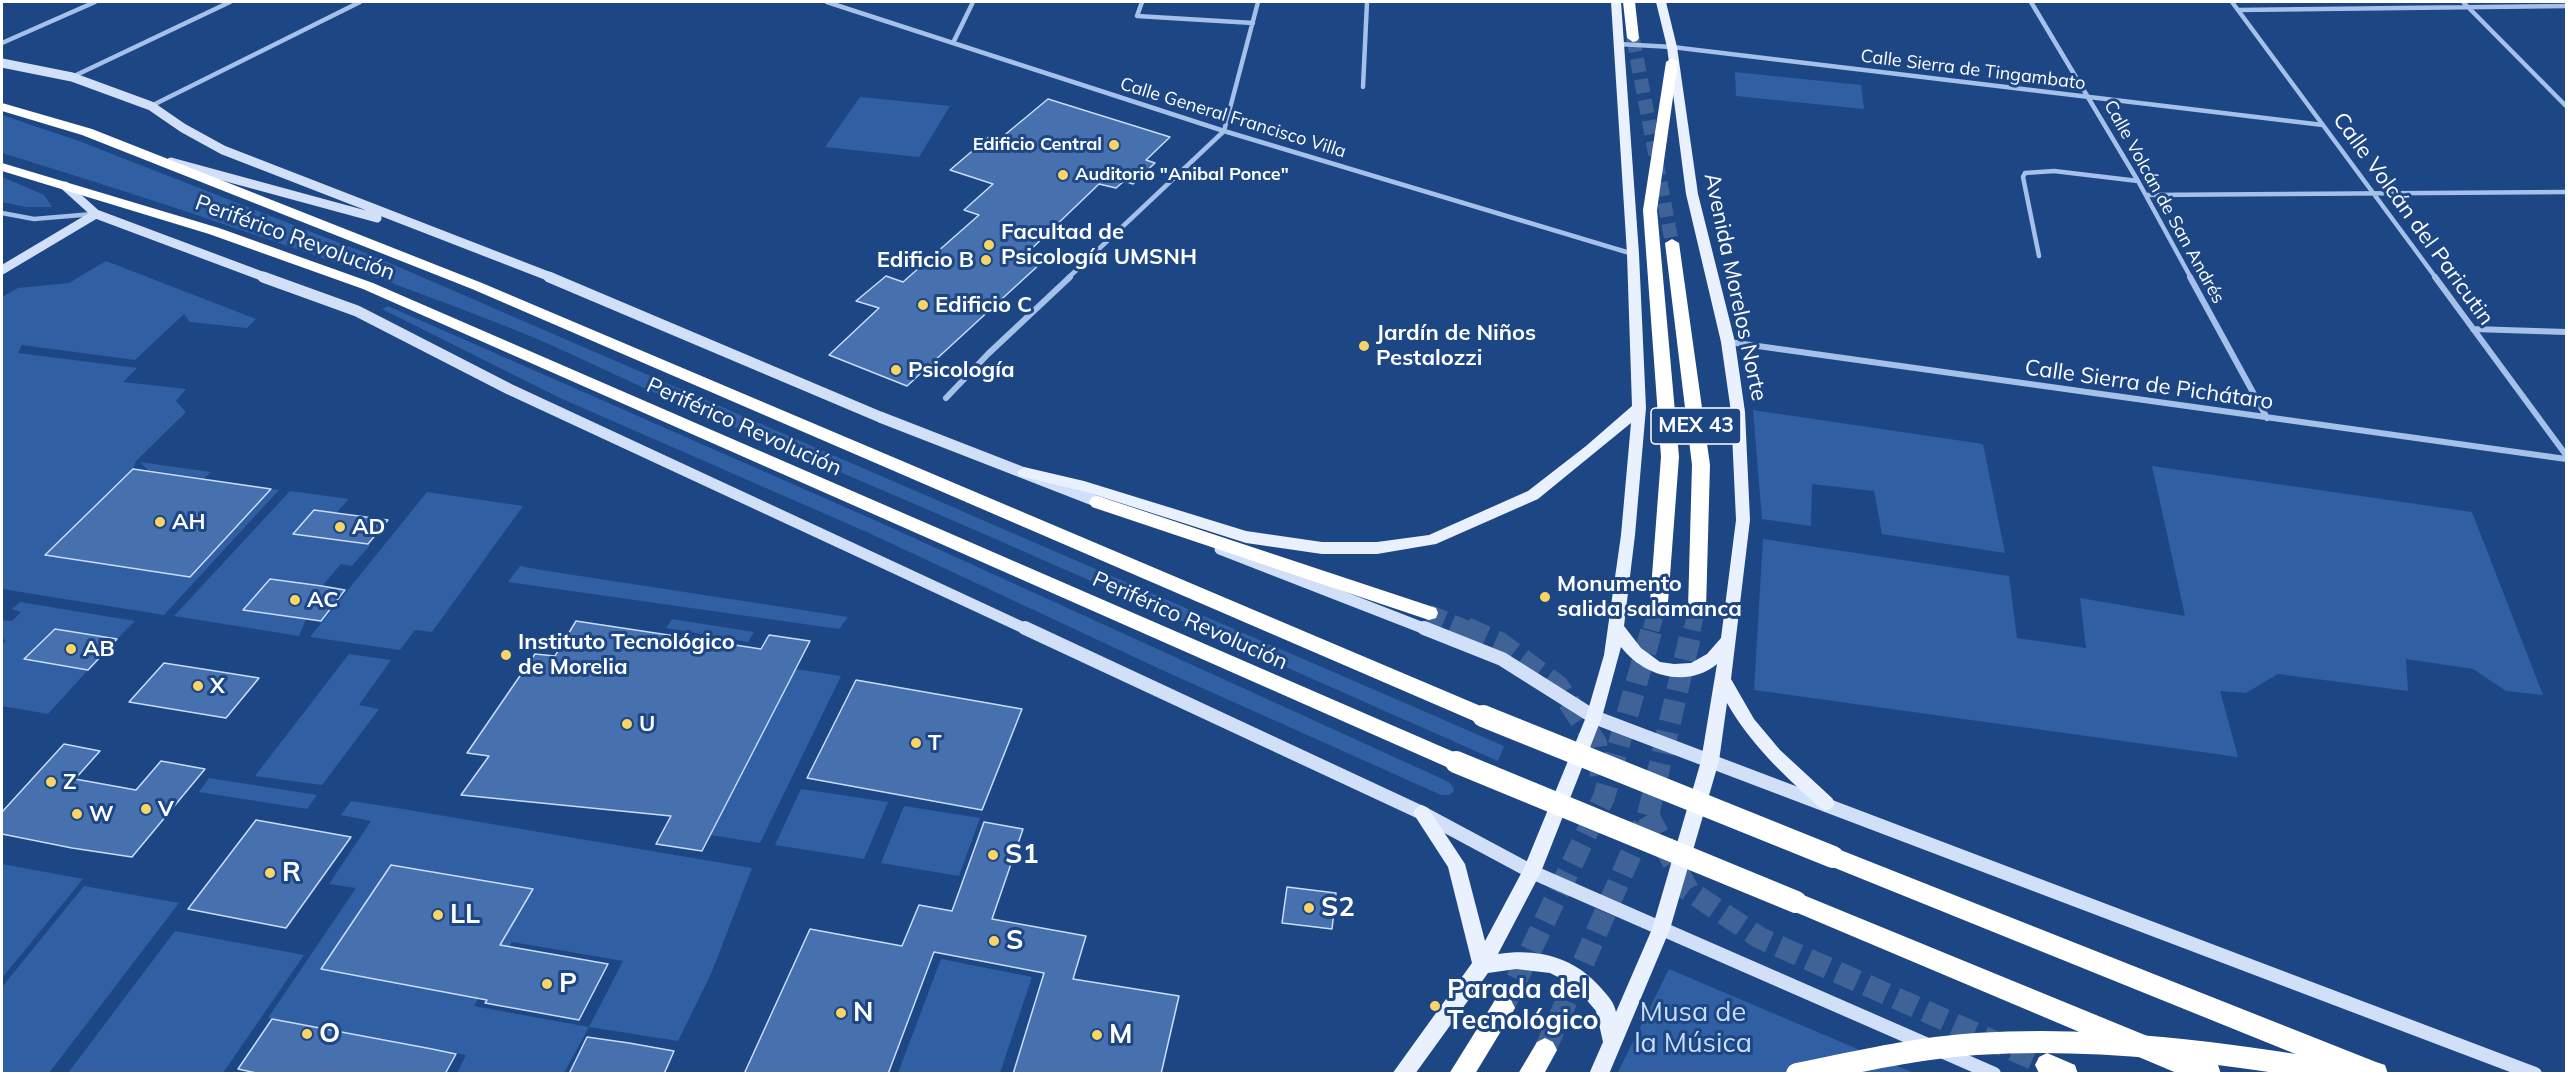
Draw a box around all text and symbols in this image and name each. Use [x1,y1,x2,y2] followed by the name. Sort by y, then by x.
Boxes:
[1859,45,2087,95] street label: Calle Sierra de Tingambato
[1117,73,1349,163] street label: Calle General Francisco Villa
[2099,97,2229,307] street label: Calle Volcán de San Andrés
[2327,108,2499,330] street label: Calle Volcán del Paricutin
[973,134,1102,156] place label: Edificio Central
[1107,138,1121,152] marker: Edificio Central
[1075,164,1289,186] place label: Auditorio "Anibal Ponce"
[1056,168,1070,182] marker: Auditorio "Anibal Ponce"
[1698,171,1772,403] street label: Avenida Morelos Norte
[191,190,399,286] street label: Periférico Revolución
[1001,219,1197,270] place label: Facultad de Psicología UMSNH
[982,238,996,252] marker: Facultad de Psicología UMSNH
[877,247,974,273] place label: Edificio B
[979,253,993,267] marker: Edificio B
[935,292,1032,318] place label: Edificio C
[916,298,930,312] marker: Edificio C
[1376,320,1536,372] place label: Jardín de Niños Pestalozzi
[1357,339,1371,353] marker: Jardín de Niños Pestalozzi
[2023,354,2275,416] street label: Calle Sierra de Pichátaro
[908,357,1015,383] place label: Psicología
[889,363,903,377] marker: Psicología
[642,372,846,482] street label: Periférico Revolución
[1651,408,1741,444] road number: MEX 43
[172,509,206,535] place label: AH
[352,514,385,540] place label: AD
[153,515,167,529] marker: AH
[333,520,347,534] marker: AD
[1088,566,1292,676] street label: Periférico Revolución
[1557,571,1742,622] place label: Monumento salida salamanca
[307,587,338,613] place label: AC
[1538,590,1552,604] marker: Monumento salida salamanca
[288,593,302,607] marker: AC
[518,629,735,680] place label: Instituto Tecnológico de Morelia
[83,636,115,662] place label: AB
[64,642,78,656] marker: AB
[499,648,513,662] marker: Instituto Tecnológico de Morelia
[210,673,225,699] place label: X
[191,679,205,693] marker: X
[639,711,655,737] place label: U
[620,717,634,731] marker: U
[928,730,942,756] place label: T
[909,736,923,750] marker: T
[63,769,76,795] place label: Z
[44,775,58,789] marker: Z
[158,796,174,822] place label: V
[89,801,114,827] place label: W
[139,802,153,816] marker: V
[70,807,84,821] marker: W
[1005,839,1039,871] place label: S1
[986,848,1000,862] marker: S1
[282,857,301,889] place label: R
[263,866,277,880] marker: R
[1321,892,1355,924] place label: S2
[450,899,480,931] place label: LL
[1302,901,1316,915] marker: S2
[431,908,445,922] marker: LL
[1006,925,1023,957] place label: S
[987,934,1001,948] marker: S
[559,968,577,1000] place label: P
[1447,974,1598,1037] place label: Parada del Tecnológico
[540,977,554,991] marker: P
[853,997,873,1029] place label: N
[1634,997,1752,1060] park label: Musa de la Música
[1428,999,1442,1013] marker: Parada del Tecnológico
[834,1006,848,1020] marker: N
[319,1018,340,1050] place label: O
[1109,1019,1132,1051] place label: M
[300,1027,314,1041] marker: O
[1090,1028,1104,1042] marker: M

